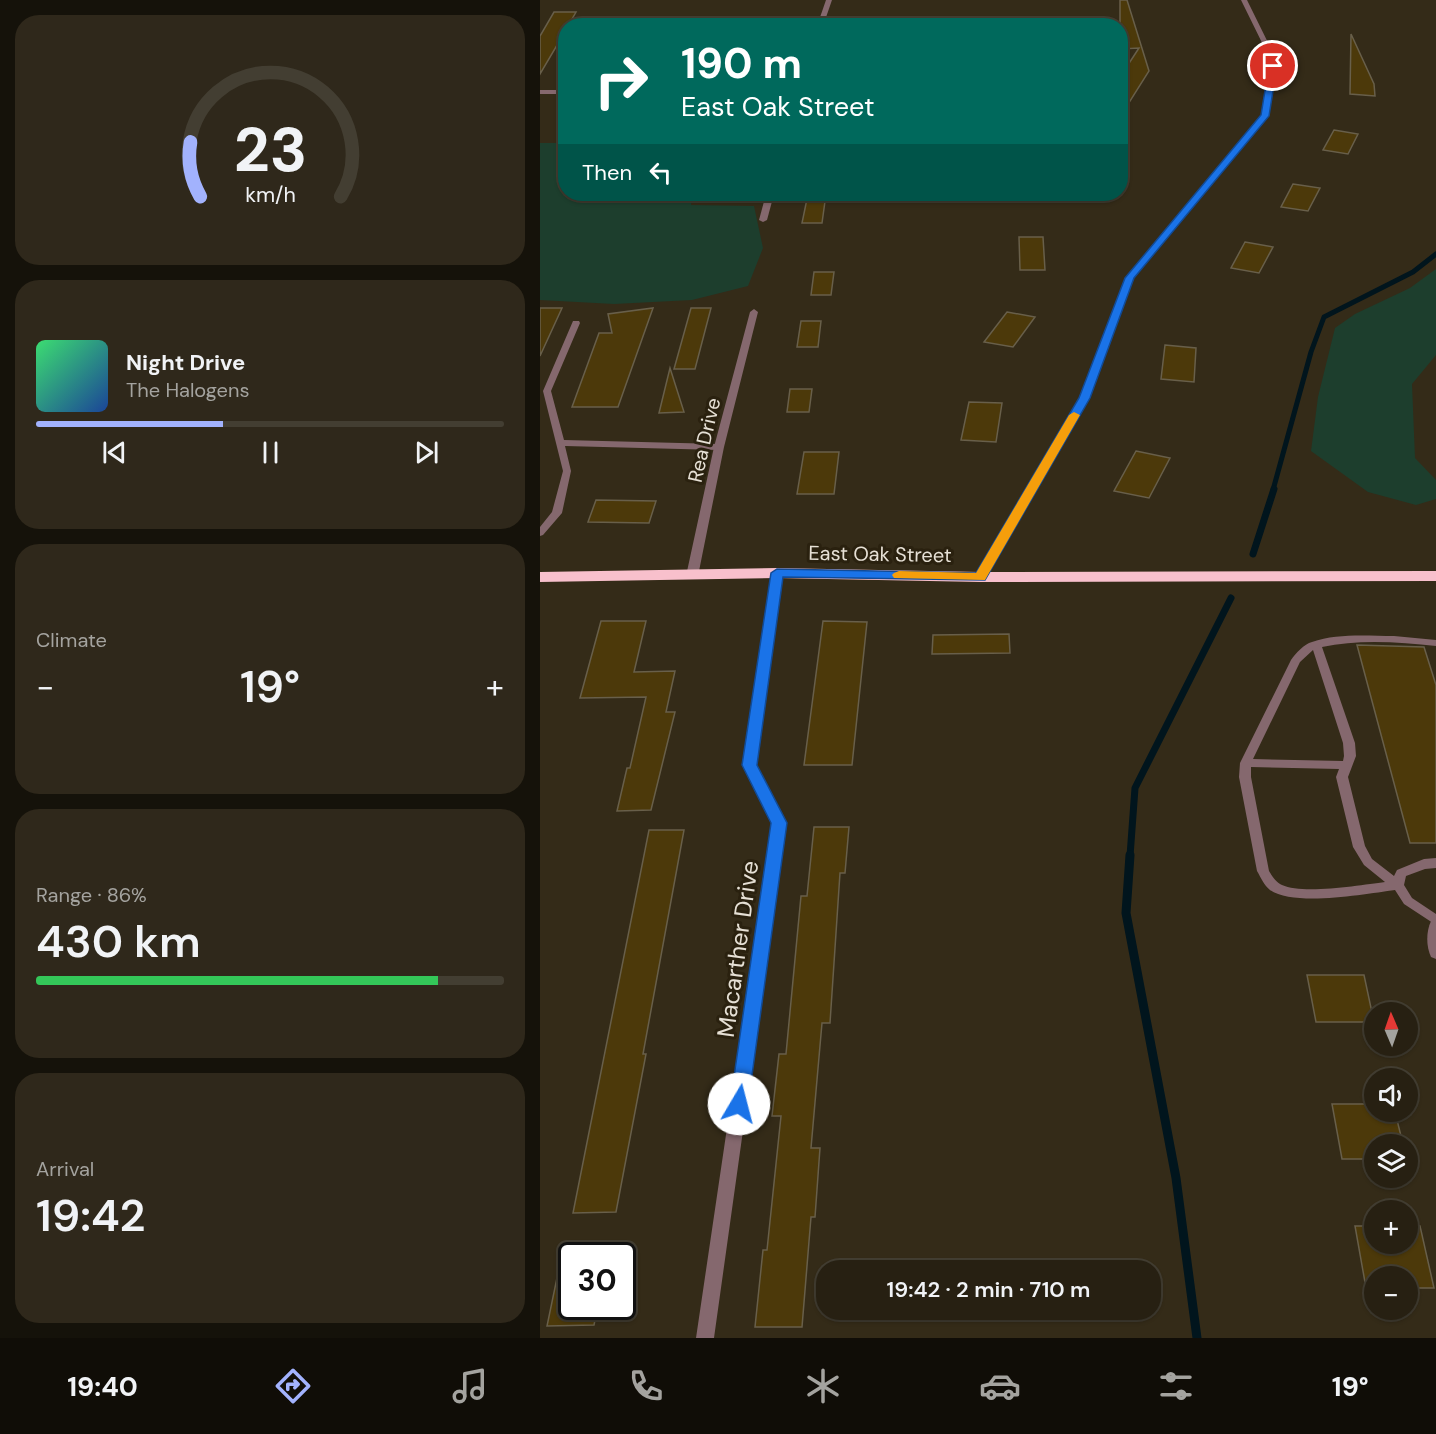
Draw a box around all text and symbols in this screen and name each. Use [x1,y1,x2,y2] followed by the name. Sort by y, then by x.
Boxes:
[681,36,802,91] text: 190 m
[1247,40,1298,91] pin
[582,42,660,120] icon: right
[1256,49,1289,82] icon: arrive
[681,89,875,124] text: East Oak Street
[233,109,307,190] text: 23
[644,156,677,189] icon: left
[582,158,632,187] text: Then
[245,181,295,209] text: km/h
[126,348,245,377] text: Night Drive
[126,377,249,403] text: The Halogens
[682,395,726,485] street label: Rea Drive
[98,436,131,469] icon: previous
[254,436,287,469] icon: pause
[410,436,443,469] icon: next
[808,540,952,568] street label: East Oak Street
[36,627,107,653] text: Climate
[240,657,300,716] text: 19°
[36,665,54,708] text: −
[486,665,504,708] text: +
[710,859,765,1039] street label: Macarther Drive
[36,882,147,908] text: Range · 86%
[36,912,201,971] text: 430 km
[1364,1002,1418,1056] north arrow
[1364,1002,1418,1320] map controls
[1364,1068,1418,1122] button: sound
[707,1072,771,1136] position arrow
[1364,1134,1418,1188] button: layers
[36,1156,94,1182] text: Arrival
[36,1186,146,1245] text: 19:42
[1364,1200,1418,1254] button: +
[558,1242,636,1320] speed limit sign: 30
[1364,1266,1418,1320] button: −
[887,1275,1090,1304] text: 19:42 · 2 min · 710 m
[272,1365,314,1407] icon: directions
[449,1365,491,1407] icon: music
[625,1365,667,1407] icon: phone
[802,1365,844,1407] icon: climate
[979,1365,1021,1407] icon: car
[1155,1365,1197,1407] icon: filters
[67,1369,138,1404] text: 19:40
[1332,1369,1369,1404] text: 19°

